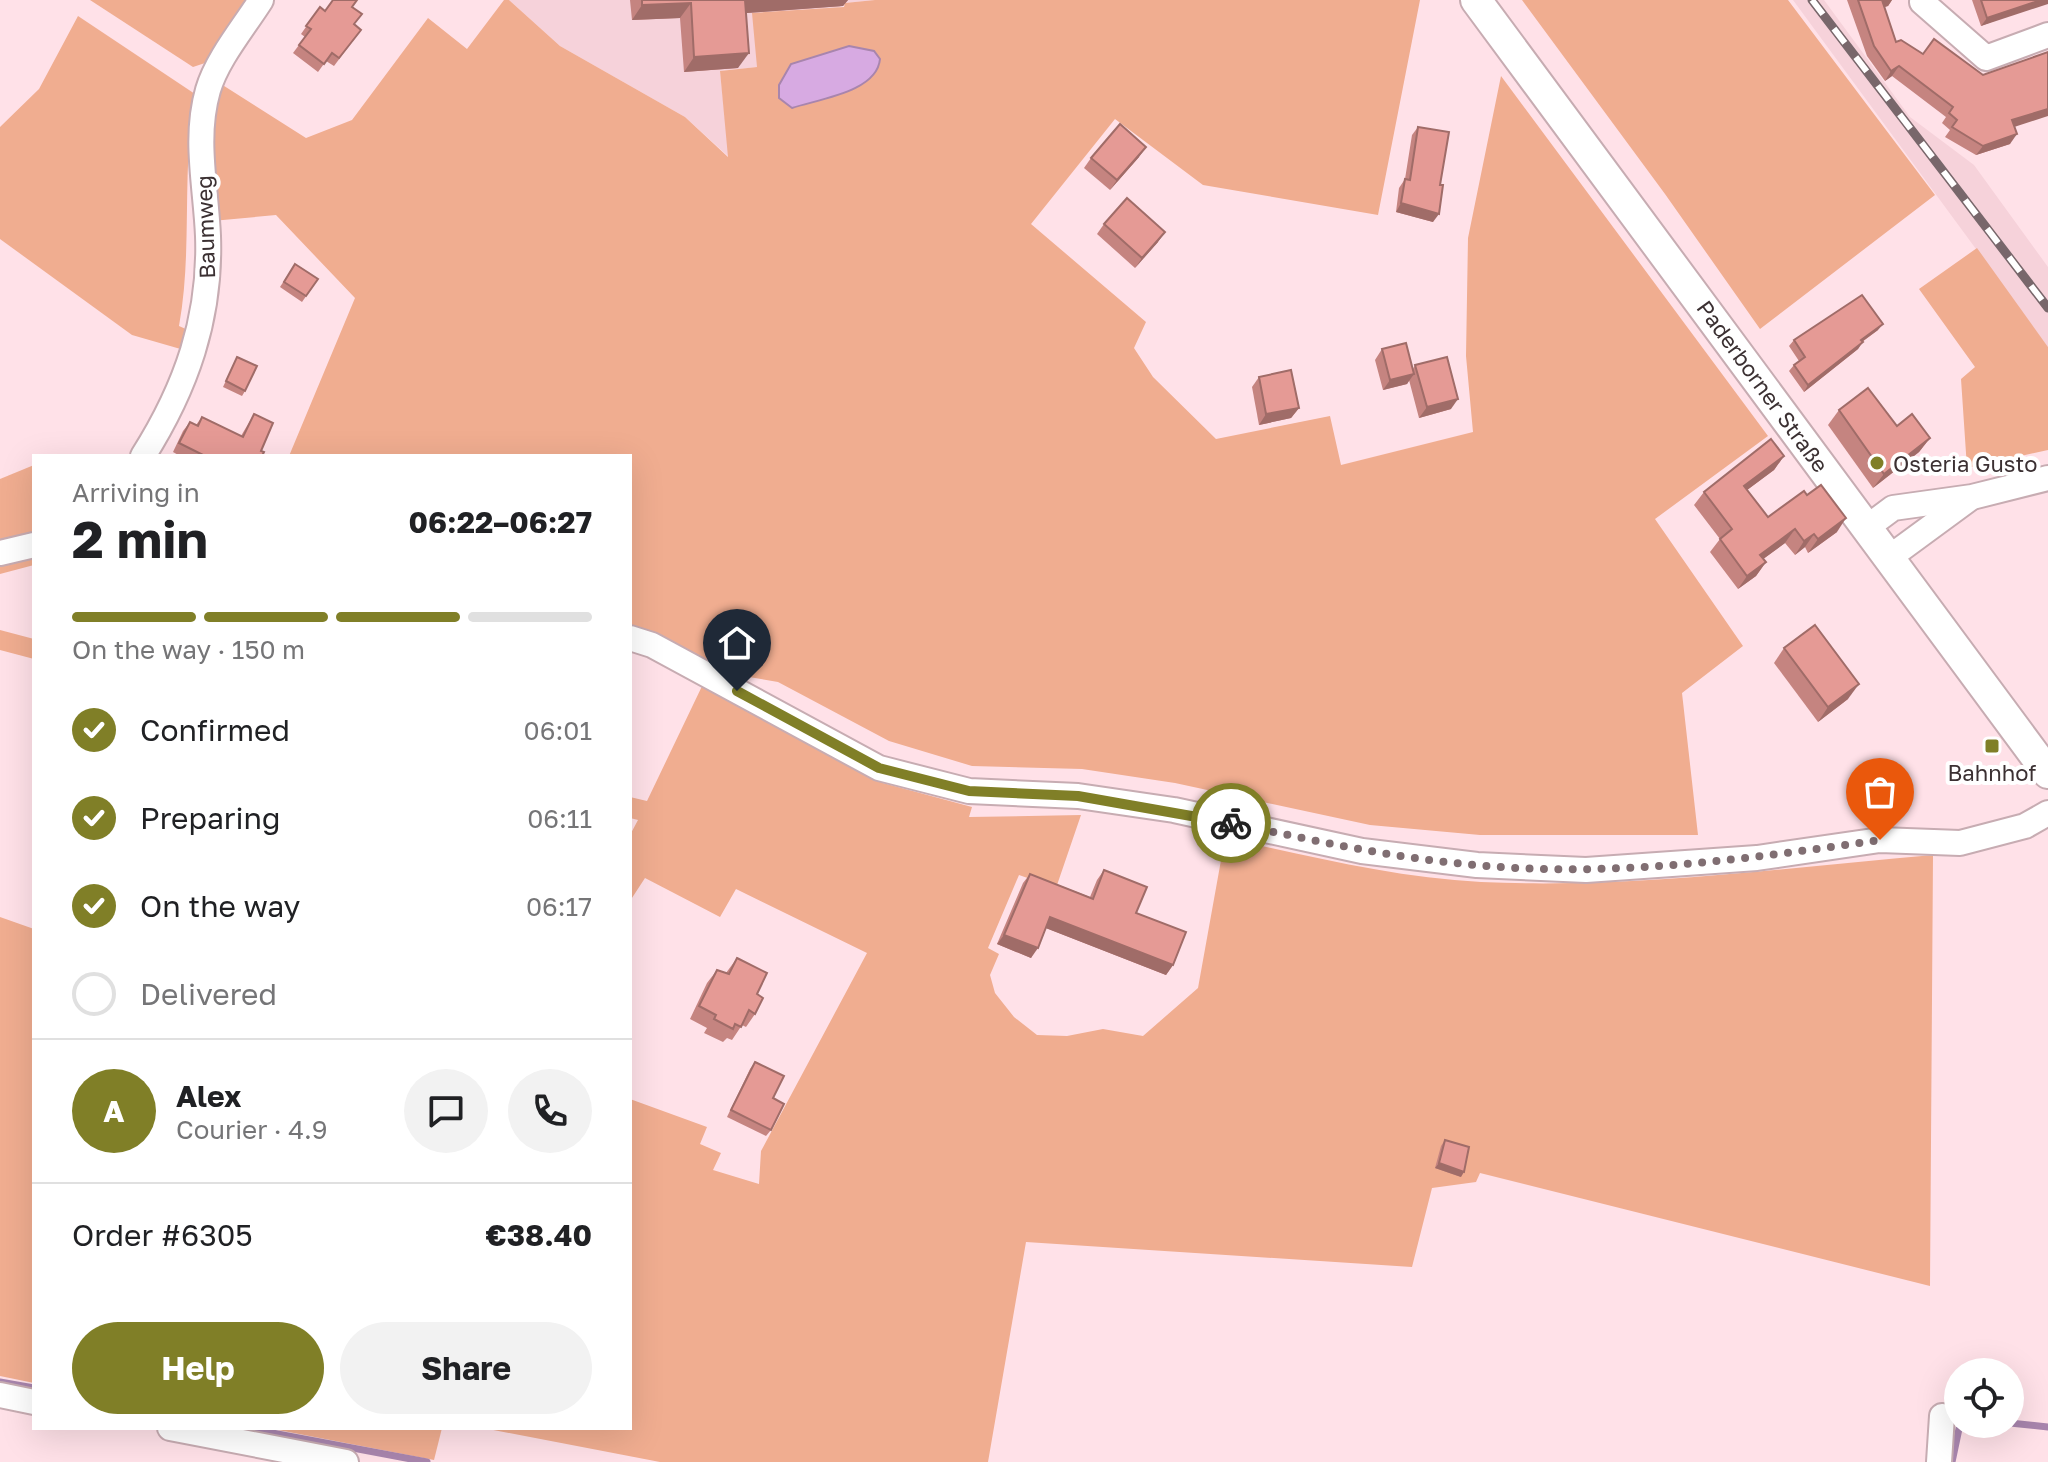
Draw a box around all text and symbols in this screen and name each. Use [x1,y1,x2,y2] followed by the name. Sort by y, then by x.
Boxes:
[190,175,220,279] street label: Baumweg
[1692,295,1834,477] street label: Paderborner Straße
[1893,450,2037,477] place label: Osteria Gusto
[1868,454,1886,472] marker: Osteria Gusto
[72,477,200,508] text: Arriving in
[409,504,592,540] text: 06:22–06:27
[72,507,208,569] text: 2 min
[703,609,771,691] pin
[715,621,759,665] icon: home
[72,634,305,665] text: On the way · 150 m
[72,708,116,752] icon: check
[140,712,290,748] text: Confirmed
[524,715,592,746] text: 06:01
[1983,737,2001,755] marker: Bahnhof
[1846,758,1914,840] pin
[1948,759,2036,786] place label: Bahnhof
[1858,770,1902,814] icon: bag
[1191,783,1271,863] courier
[72,796,116,840] icon: check
[140,800,281,836] text: Preparing
[1209,801,1253,845] icon: bike
[527,803,592,834] text: 06:11
[72,884,116,928] icon: check
[140,888,300,924] text: On the way
[526,891,592,922] text: 06:17
[140,976,277,1012] text: Delivered
[404,1069,488,1153] button: chat
[508,1069,592,1153] button: phone
[176,1078,241,1114] text: Alex
[103,1093,125,1129] text: A
[176,1114,328,1145] text: Courier · 4.9
[72,1217,253,1253] text: Order #6305
[486,1217,592,1253] text: €38.40
[72,1322,324,1414] button: Help
[340,1322,592,1414] button: Share
[1944,1358,2024,1438] map controls
[1944,1358,2024,1438] button: locate

